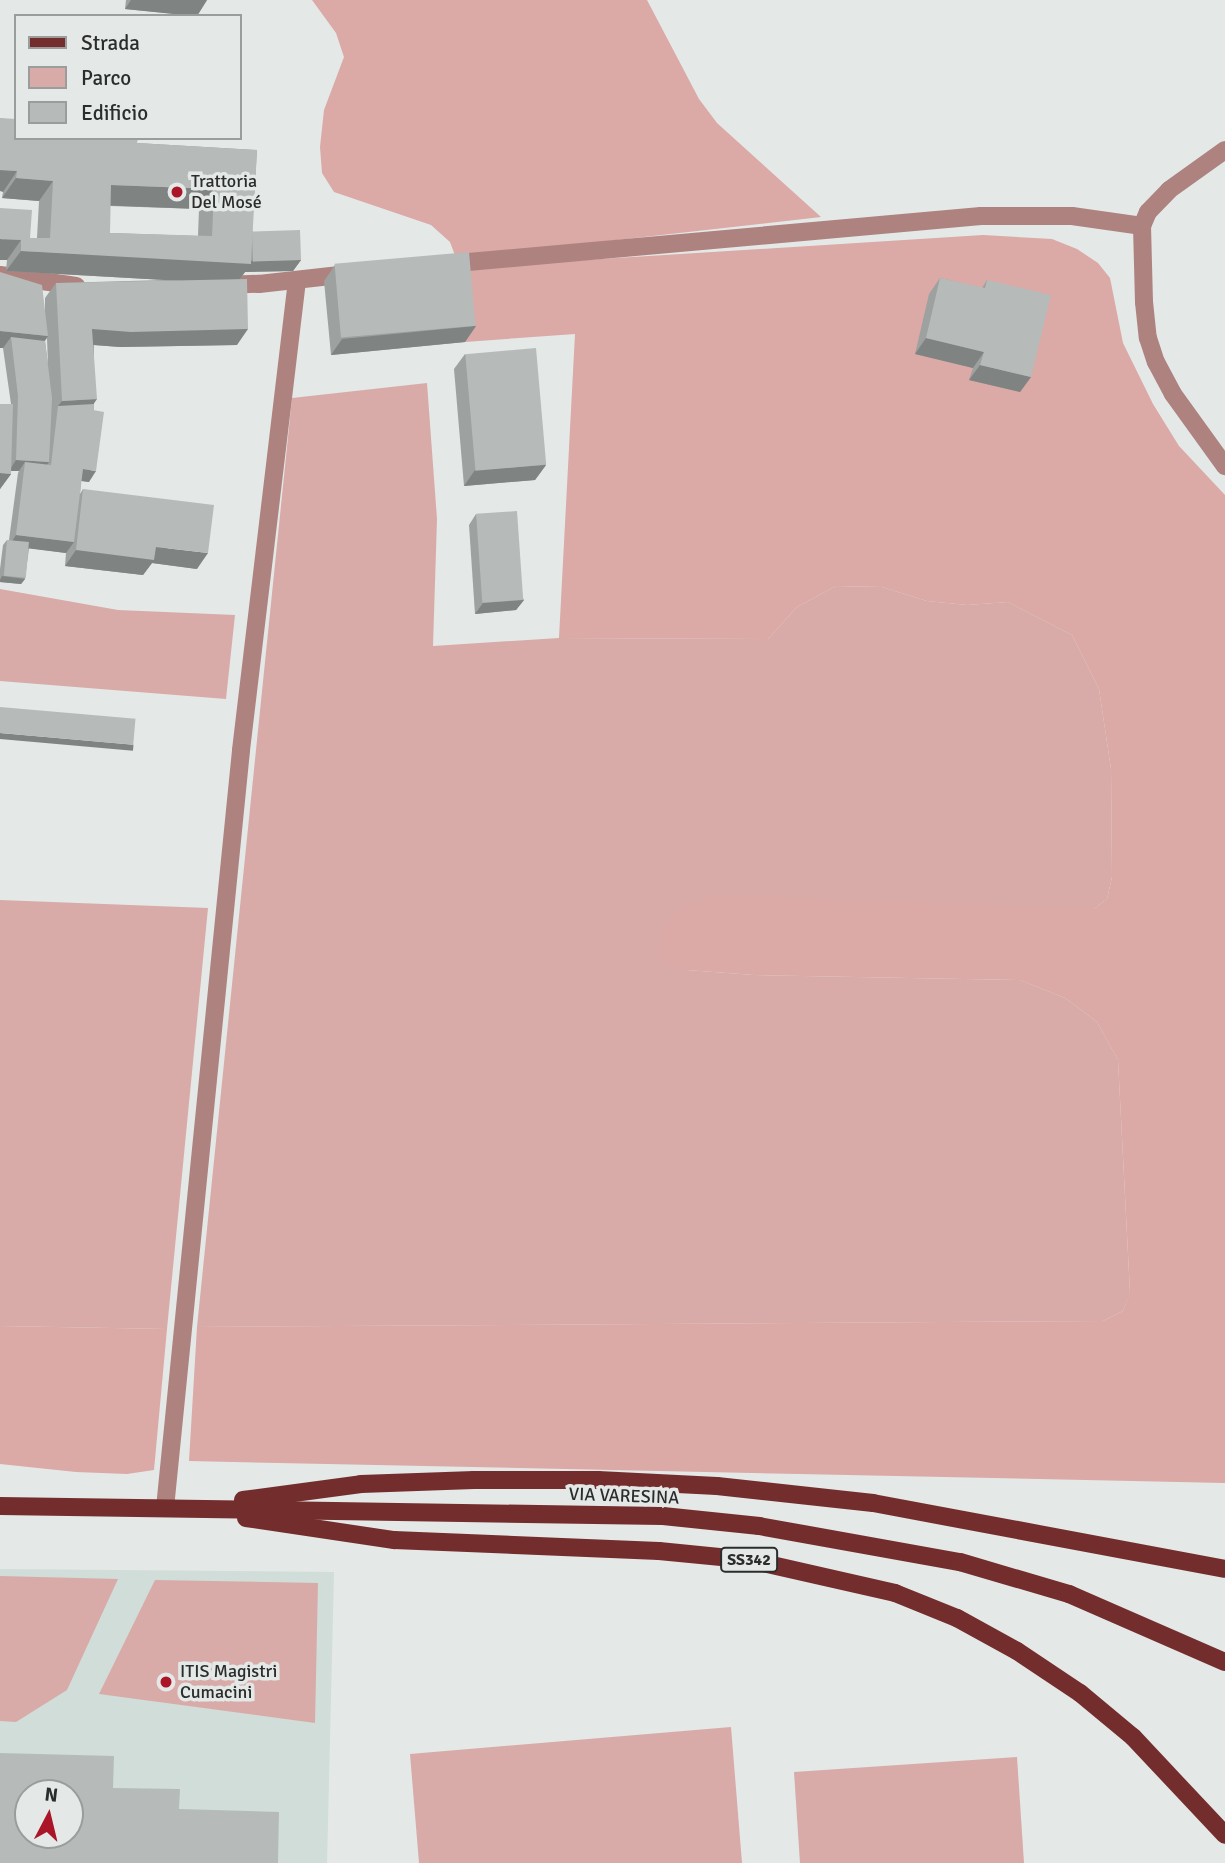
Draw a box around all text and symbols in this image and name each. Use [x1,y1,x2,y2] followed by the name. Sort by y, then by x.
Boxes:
[14,14,242,140] legend
[81,30,140,56] text: Strada
[81,65,131,91] text: Parco
[81,100,148,126] text: Edificio
[191,171,262,214] place label: Trattoria Del Mosé
[169,184,185,200] marker: Trattoria Del Mosé
[568,1483,680,1509] street label: VIA VARESINA
[719,1548,779,1572] road number: SS342
[180,1661,277,1704] place label: ITIS Magistri Cumacini
[158,1674,174,1690] marker: ITIS Magistri Cumacini
[14,1779,84,1849] north arrow
[43,1782,59,1808] text: N

